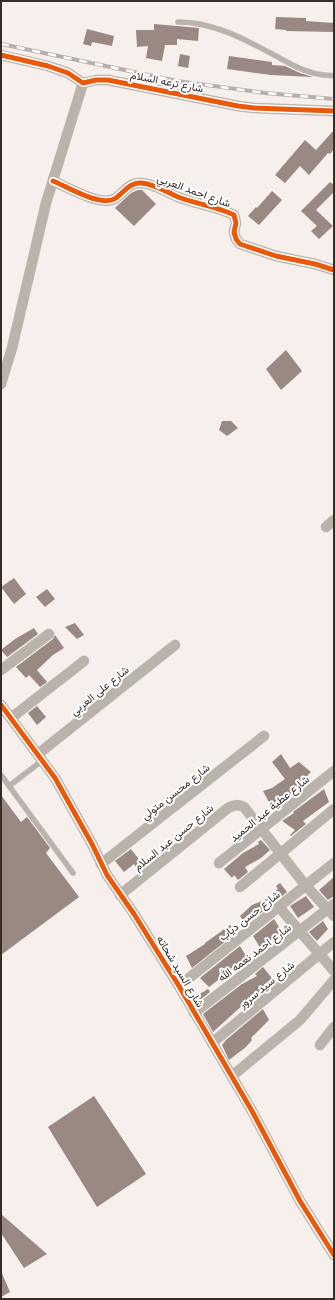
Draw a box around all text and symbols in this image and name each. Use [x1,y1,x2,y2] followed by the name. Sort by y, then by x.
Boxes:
[129,67,205,96] street label: شارع ترعه السلام
[154,170,233,213] street label: شارع احمد العربي
[66,661,134,721] street label: شارع على العربي
[138,759,215,825] street label: شارع محسن متولي
[226,771,313,846] street label: شارع عطية عبد الحميد
[130,800,217,875] street label: شارع حسن عبد السلام
[215,886,283,944] street label: شارع حسن دياب
[214,919,295,985] street label: شارع احمد نعمه الله
[153,932,208,1010] street label: شارع السيد شحاته
[234,957,298,1013] street label: شارع سيد سرور

